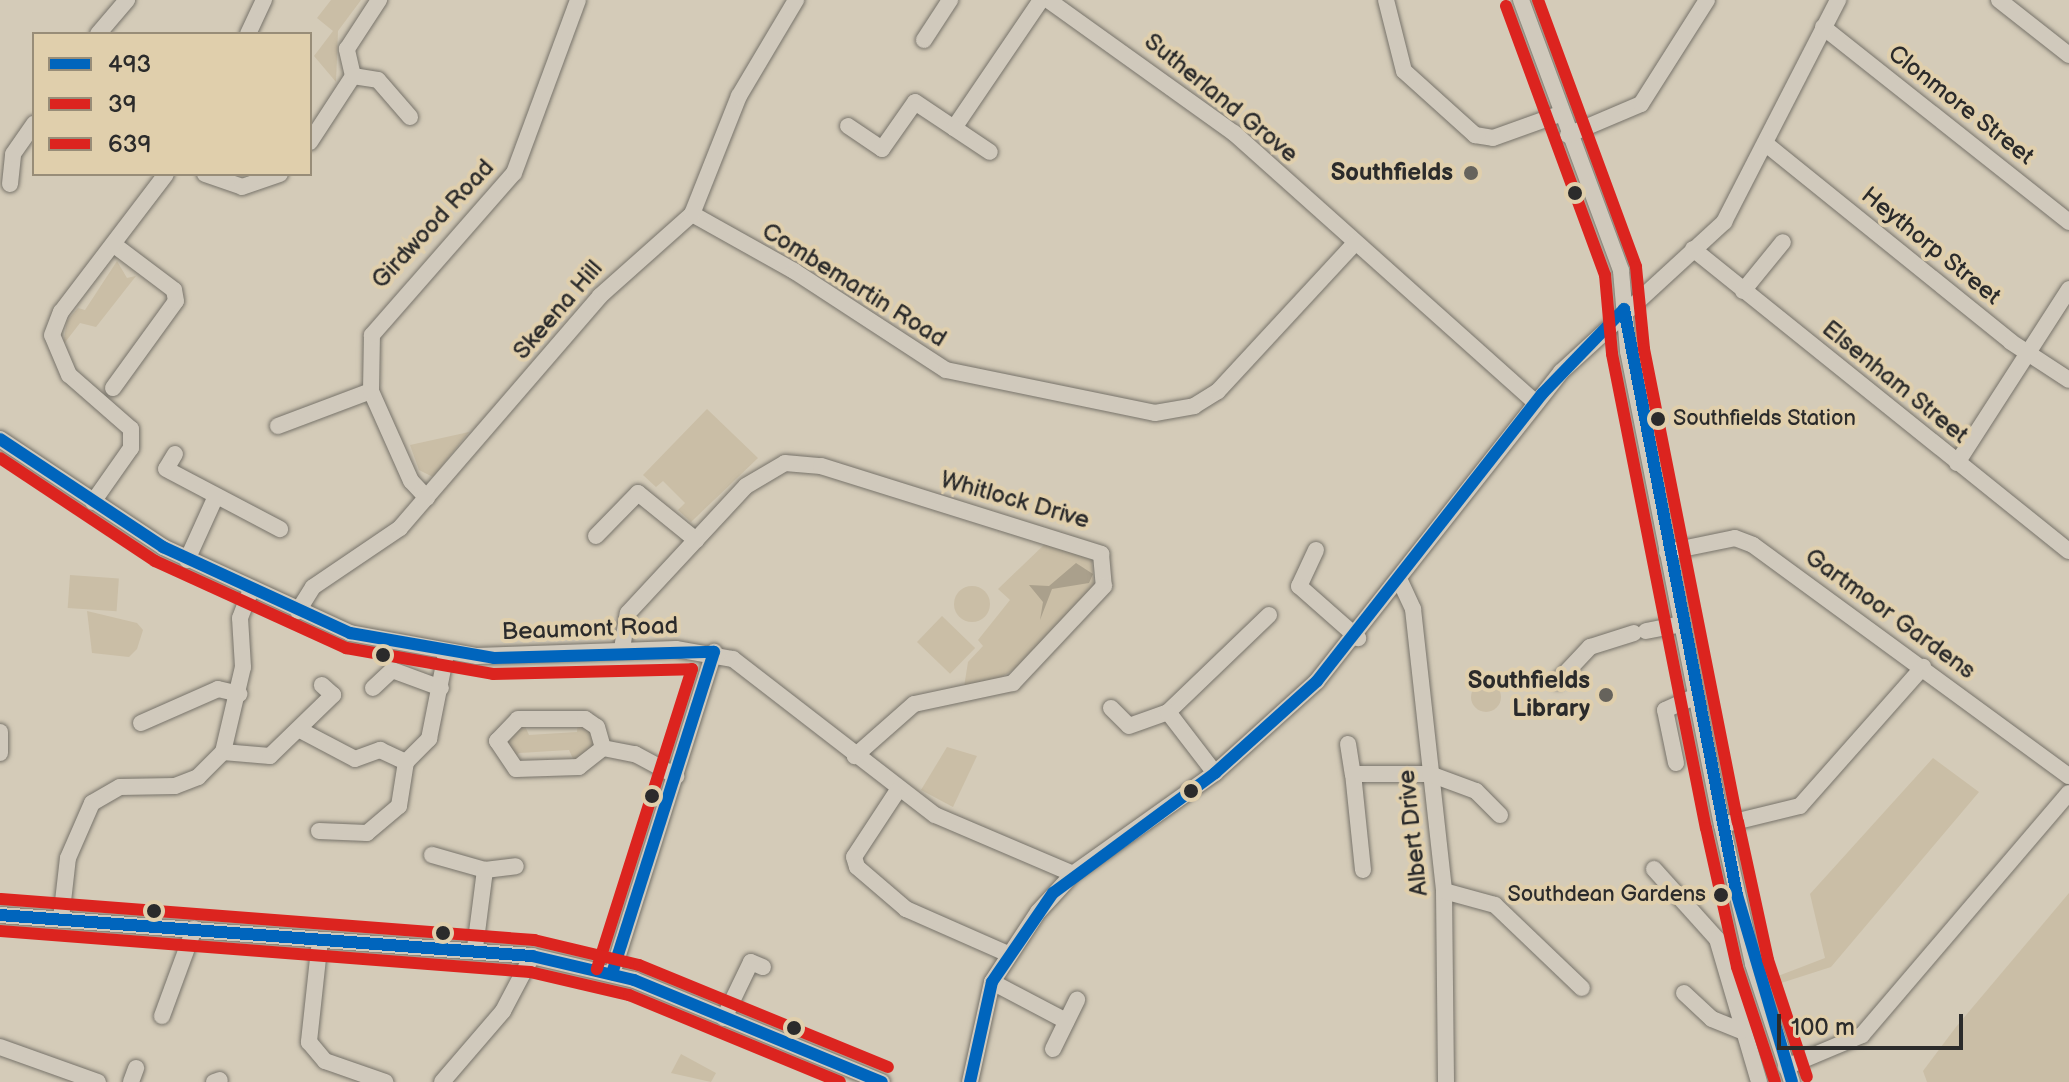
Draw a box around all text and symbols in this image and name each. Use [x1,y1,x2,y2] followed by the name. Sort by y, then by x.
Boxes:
[1138,27,1304,169] street label: Sutherland Grove
[32,32,312,176] legend
[1882,39,2040,171] street label: Clonmore Street
[108,50,151,79] text: 493
[108,90,137,119] text: 39
[108,130,151,159] text: 639
[366,153,500,295] street label: Girdwood Road
[1331,159,1453,187] place label: Southfields
[1460,162,1482,184] marker: Southfields
[1855,181,2007,311] street label: Heythorp Street
[1567,185,1583,201] unlabelled marker
[757,217,951,353] street label: Combemartin Road
[507,255,609,365] street label: Skeena Hill
[1816,314,1974,450] street label: Elsenham Street
[1673,406,1856,432] place label: Southfields Station
[1650,411,1666,427] marker: Southfields Station
[937,465,1093,535] street label: Whitlock Drive
[1799,543,1981,685] street label: Gartmoor Gardens
[501,612,679,646] street label: Beaumont Road
[375,647,391,663] unlabelled marker
[1468,667,1590,723] place label: Southfields Library
[1597,686,1615,704] marker: Southfields Library
[1392,768,1434,898] street label: Albert Drive
[1183,783,1199,799] unlabelled marker
[644,788,660,804] unlabelled marker
[1507,882,1706,908] place label: Southdean Gardens
[1713,887,1729,903] marker: Southdean Gardens
[146,903,162,919] unlabelled marker
[435,925,451,941] unlabelled marker
[1781,998,1967,1048] scale bar
[1791,1013,1855,1042] text: 100 m
[786,1020,802,1036] unlabelled marker

